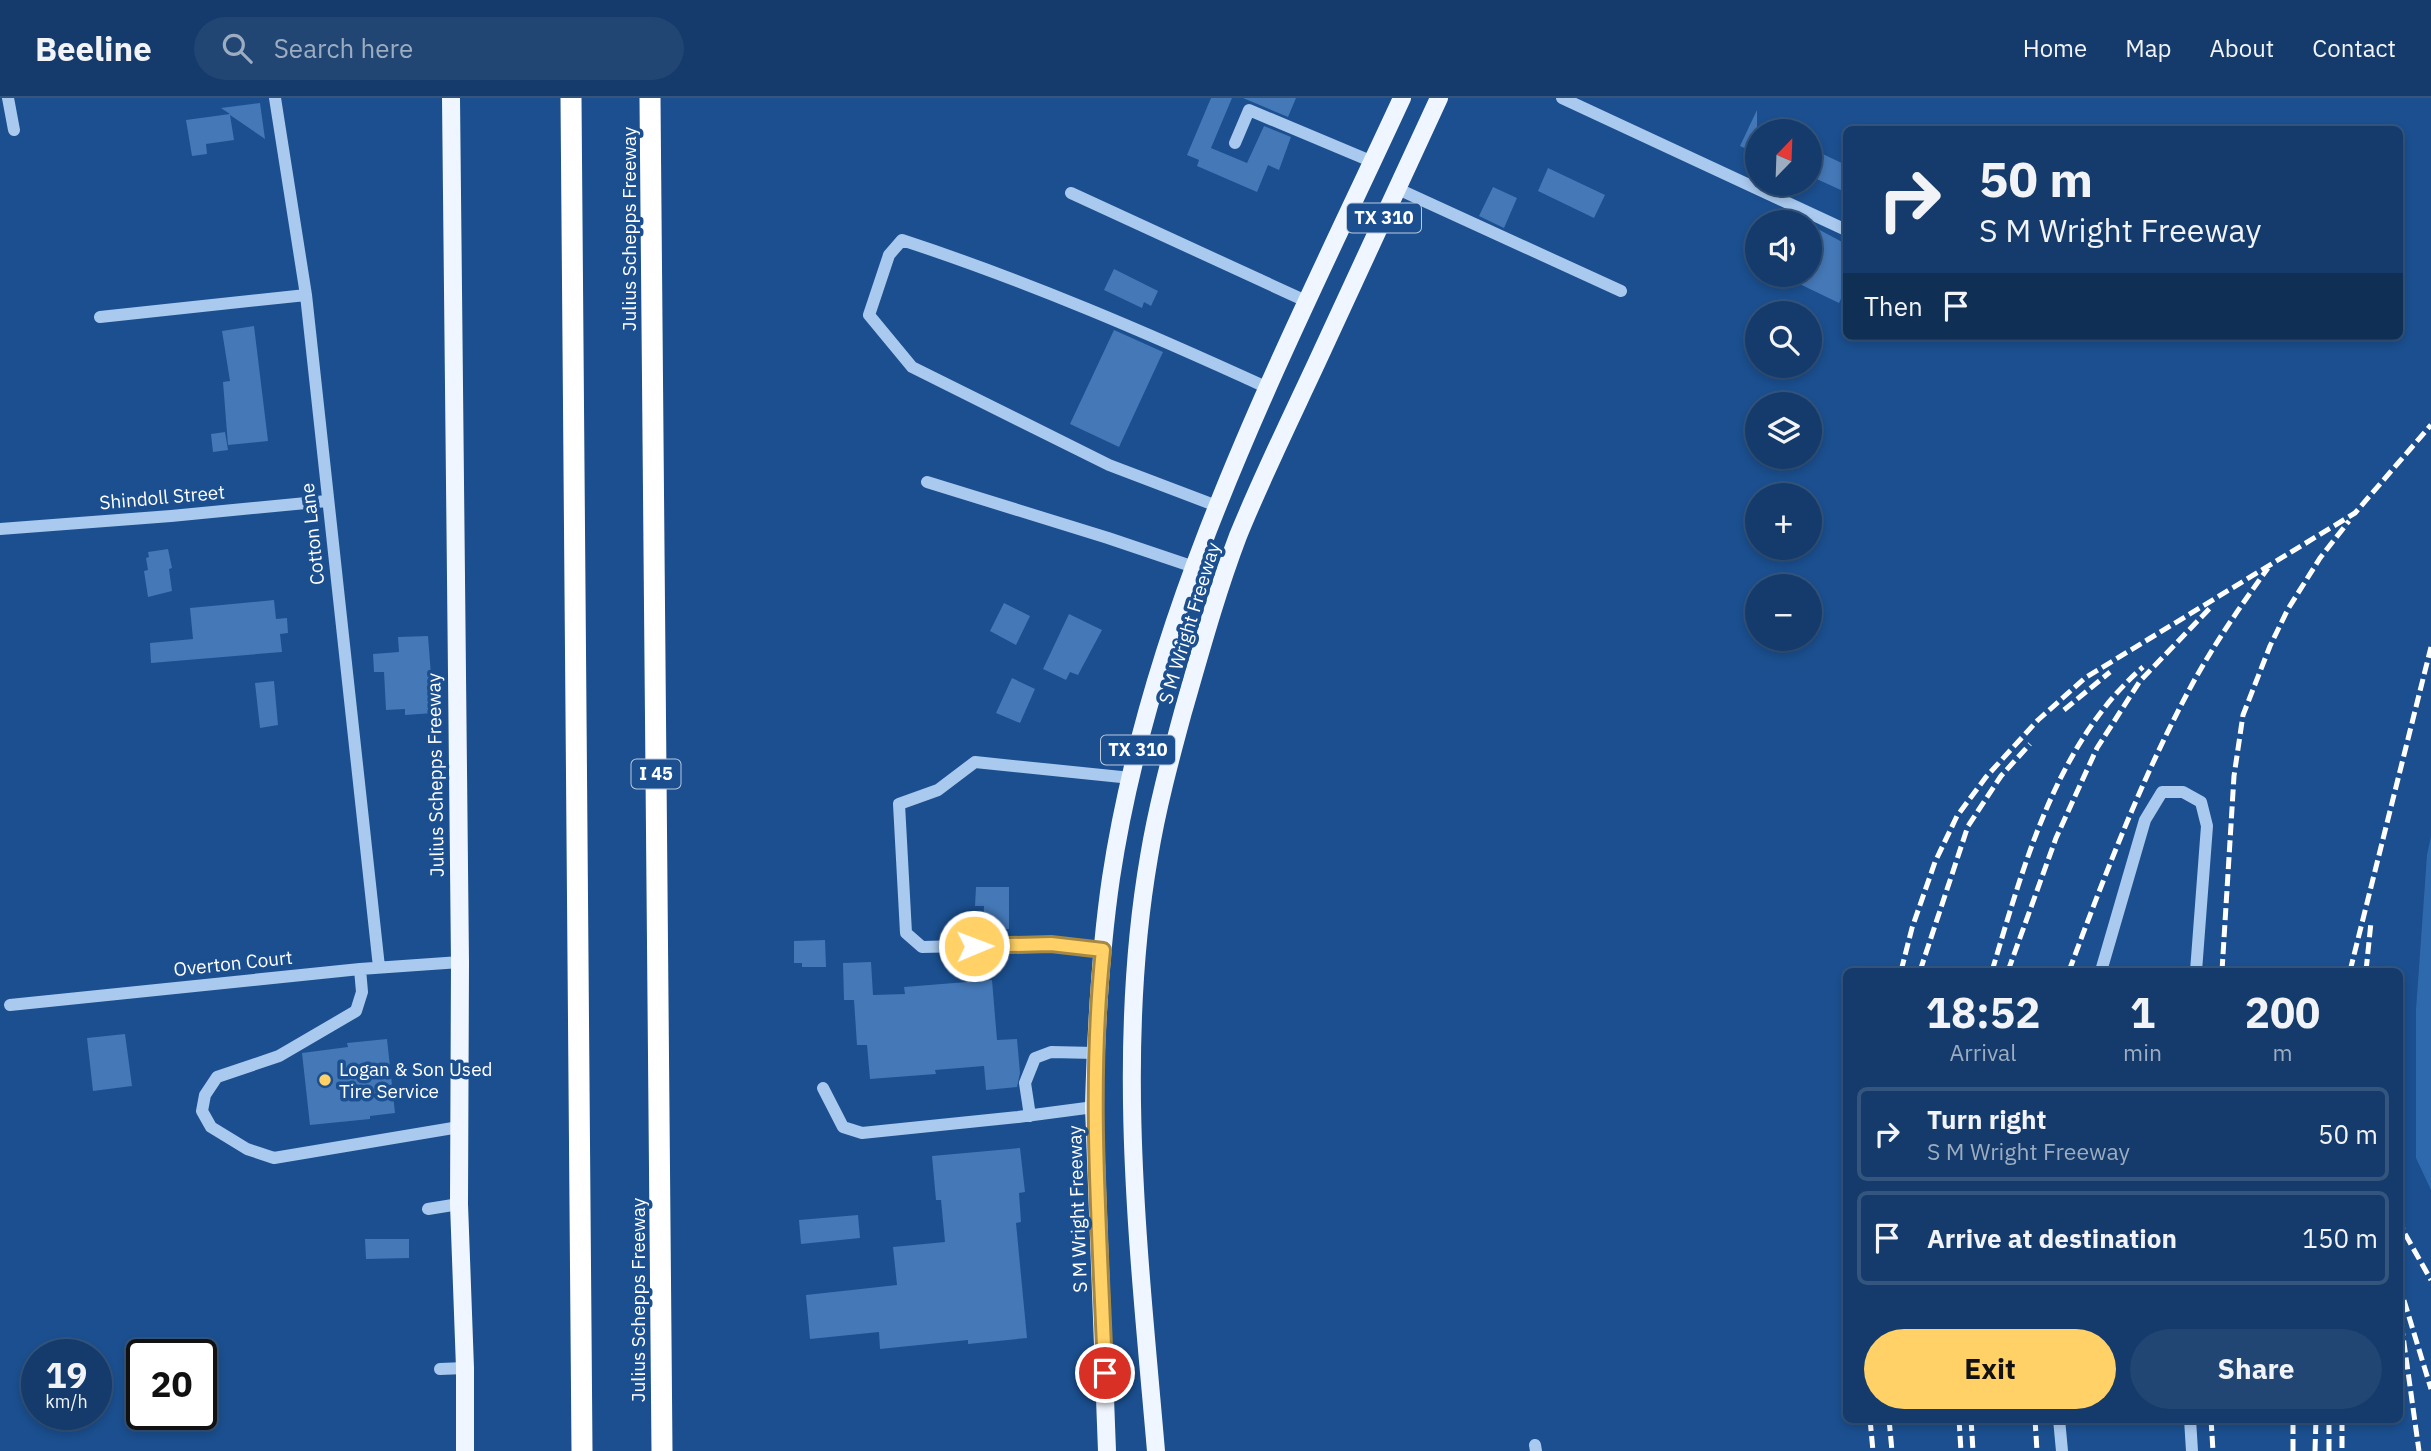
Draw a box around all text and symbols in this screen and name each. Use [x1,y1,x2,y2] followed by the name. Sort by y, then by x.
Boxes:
[194,17,684,80] search box
[35,27,152,70] text: Beeline
[218,29,256,67] icon: search
[274,31,413,65] text: Search here
[2023,32,2087,64] text: Home
[2125,32,2171,64] text: Map
[2209,32,2274,64] text: About
[2312,32,2396,64] text: Contact
[1745,119,1822,196] north arrow
[1745,119,1822,651] map controls
[617,126,641,331] street label: Julius Schepps Freeway
[1979,147,2093,210] text: 50 m
[1864,154,1955,245] icon: right
[1347,204,1421,232] road number: TX 310
[1979,209,2261,251] text: S M Wright Freeway
[1745,210,1822,287] button: sound
[1937,287,1975,325] icon: arrive
[1864,289,1923,323] text: Then
[1745,301,1822,378] button: search
[1745,392,1822,469] button: layers
[98,480,226,514] street label: Shindoll Street
[295,482,329,586] street label: Cotton Lane
[1745,483,1822,560] button: +
[1153,539,1225,707] street label: S M Wright Freeway
[1745,574,1822,651] button: −
[421,672,449,877] street label: Julius Schepps Freeway
[1101,736,1175,764] road number: TX 310
[632,760,680,788] road number: I 45
[937,909,1011,983] position arrow
[172,945,294,981] street label: Overton Court
[1926,985,2040,1040] text: 18:52
[2130,985,2155,1040] text: 1
[2245,985,2320,1040] text: 200
[1950,1037,2017,1067] text: Arrival
[2123,1037,2162,1067] text: min
[2272,1037,2293,1067] text: m
[339,1057,493,1103] place label: Logan & Son Used Tire Service
[317,1072,333,1088] marker: Logan & Son Used Tire Service
[1927,1102,2046,1136] text: Turn right
[1868,1115,1906,1153] icon: right
[2318,1117,2378,1151] text: 50 m
[1062,1124,1092,1293] street label: S M Wright Freeway
[1927,1136,2130,1166] text: S M Wright Freeway
[626,1197,650,1402] street label: Julius Schepps Freeway
[1868,1219,1906,1257] icon: arrive
[1927,1221,2177,1255] text: Arrive at destination
[2302,1221,2378,1255] text: 150 m
[1864,1329,2116,1409] button: Exit
[2130,1329,2382,1409] button: Share
[126,1339,217,1430] speed limit sign: 20
[1075,1343,1135,1403] pin
[45,1352,88,1398] text: 19
[1086,1354,1124,1392] icon: arrive
[45,1390,88,1413] text: km/h

